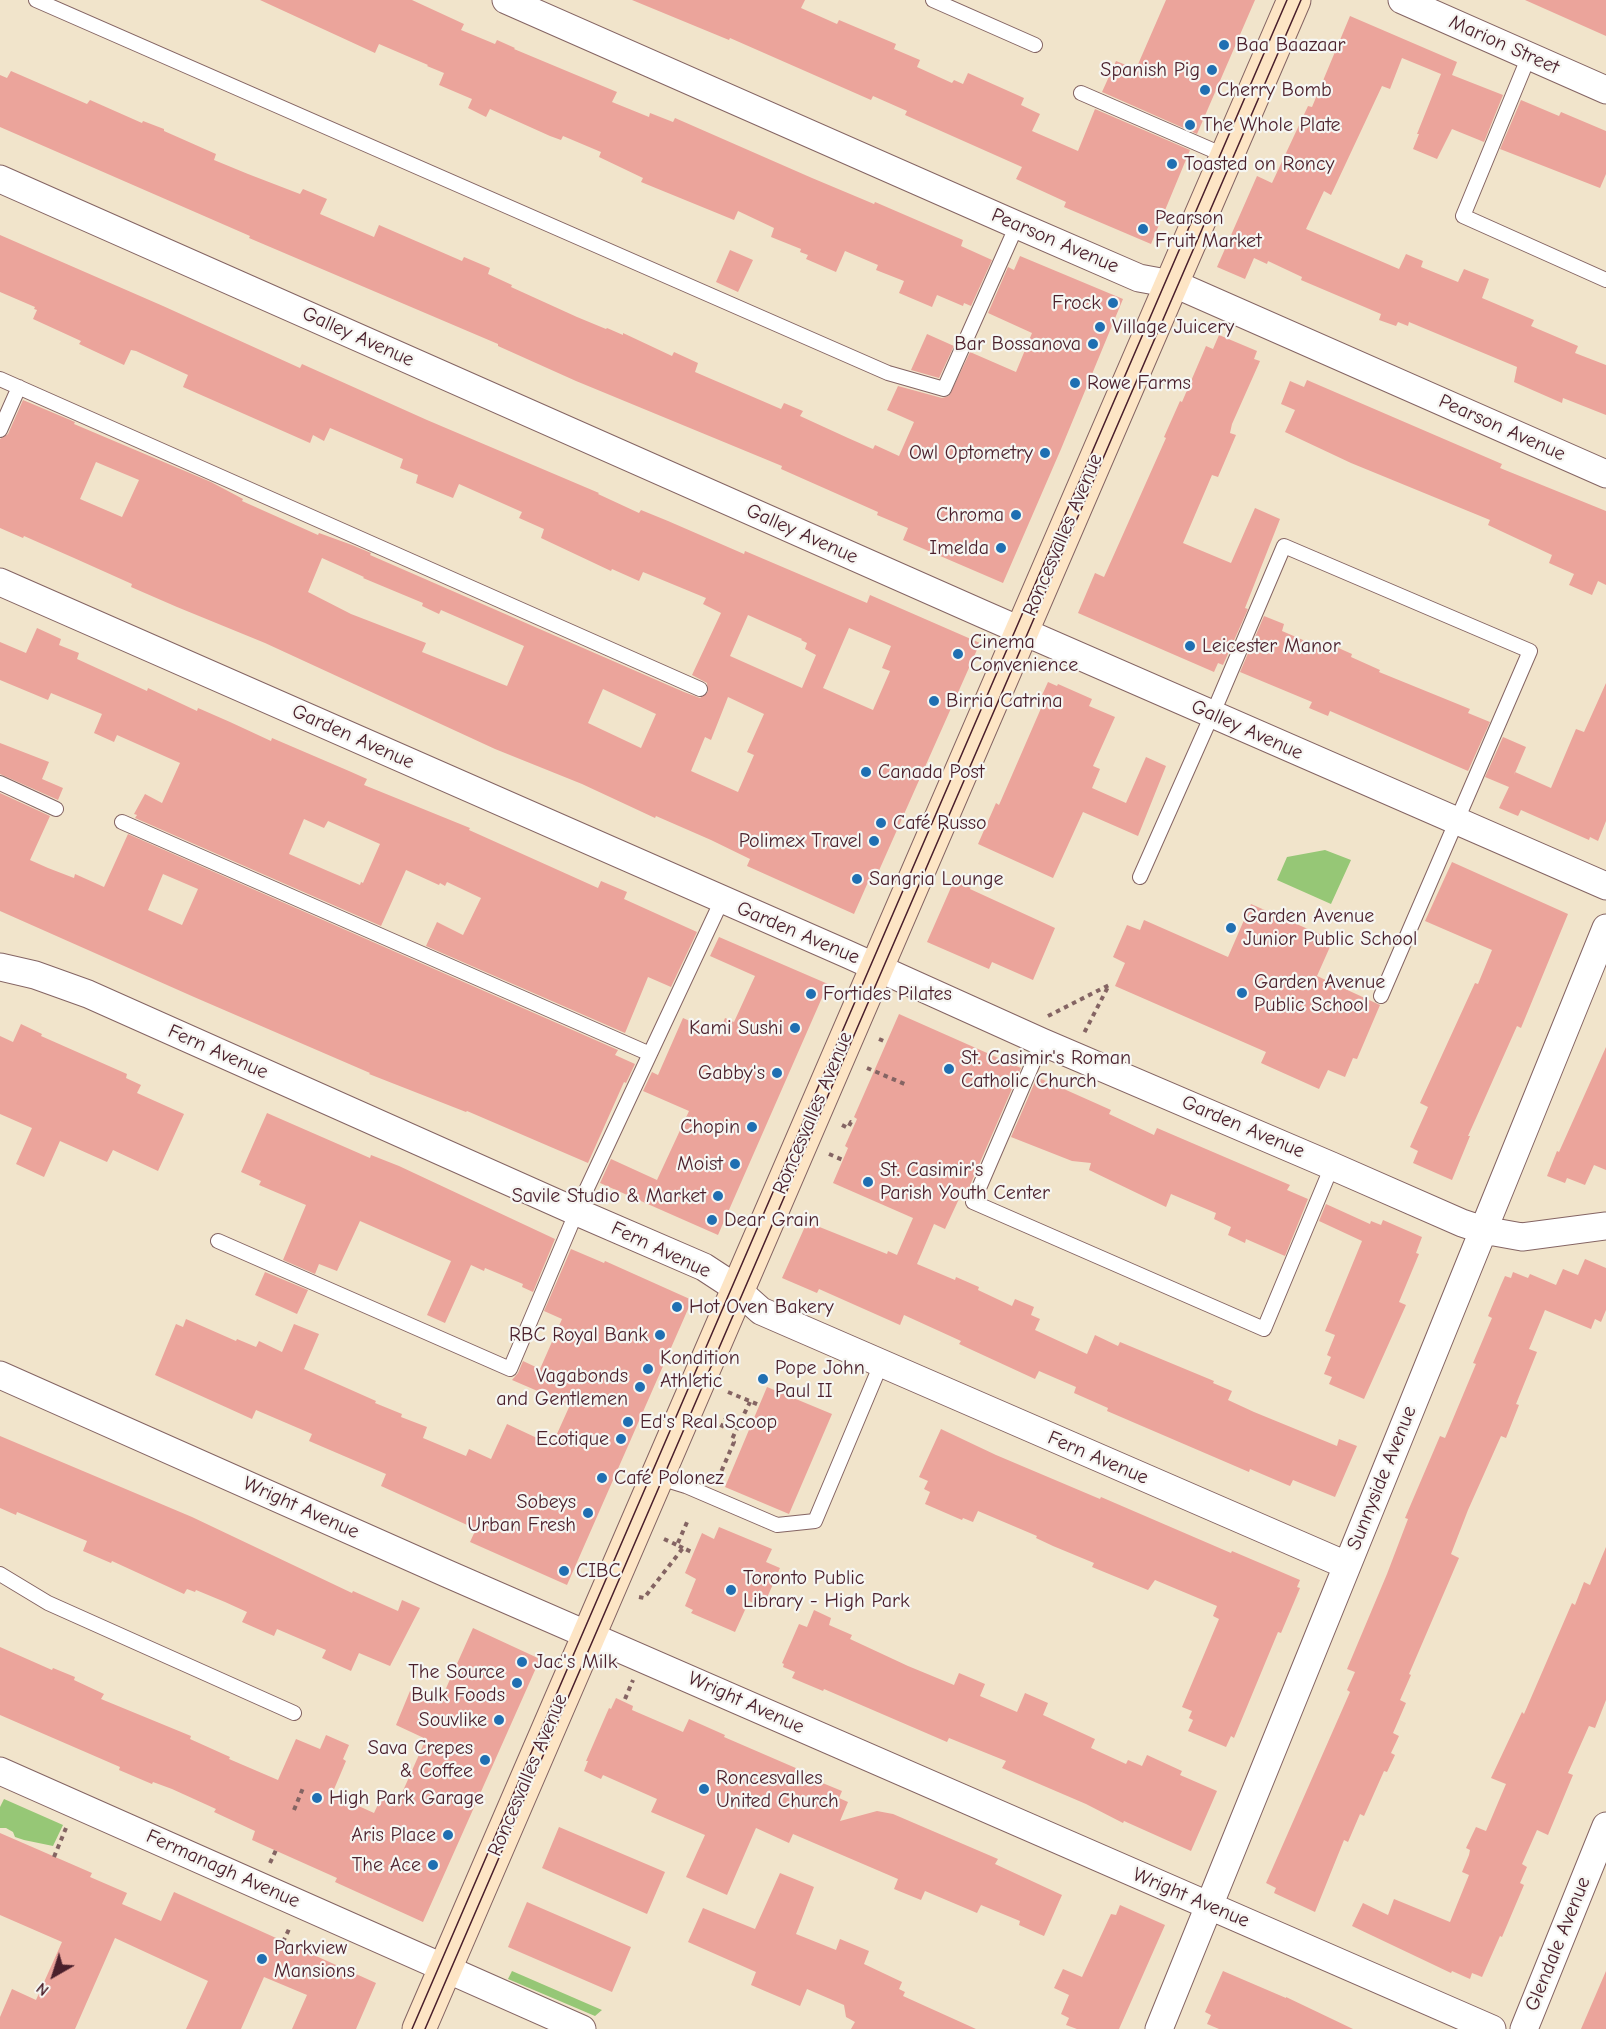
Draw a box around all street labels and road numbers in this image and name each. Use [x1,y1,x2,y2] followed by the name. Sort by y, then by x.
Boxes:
[1445,10,1563,80] street label: Marion Street
[988,203,1122,279] street label: Pearson Avenue
[298,302,418,372] street label: Galley Avenue
[1435,389,1569,467] street label: Pearson Avenue
[1018,450,1108,620] street label: Roncesvalles Avenue
[742,499,862,569] street label: Galley Avenue
[1187,695,1307,765] street label: Galley Avenue
[288,699,418,775] street label: Garden Avenue
[733,896,863,970] street label: Garden Avenue
[164,1019,272,1085] street label: Fern Avenue
[768,1028,858,1198] street label: Roncesvalles Avenue
[1178,1090,1308,1164] street label: Garden Avenue
[607,1217,715,1283] street label: Fern Avenue
[1342,1402,1422,1554] street label: Sunnyside Avenue
[1044,1426,1152,1490] street label: Fern Avenue
[239,1472,363,1544] street label: Wright Avenue
[684,1667,808,1739] street label: Wright Avenue
[483,1690,573,1860] street label: Roncesvalles Avenue
[143,1824,303,1914] street label: Fermanagh Avenue
[1129,1863,1253,1933] street label: Wright Avenue
[1520,1873,1596,2015] street label: Glendale Avenue

